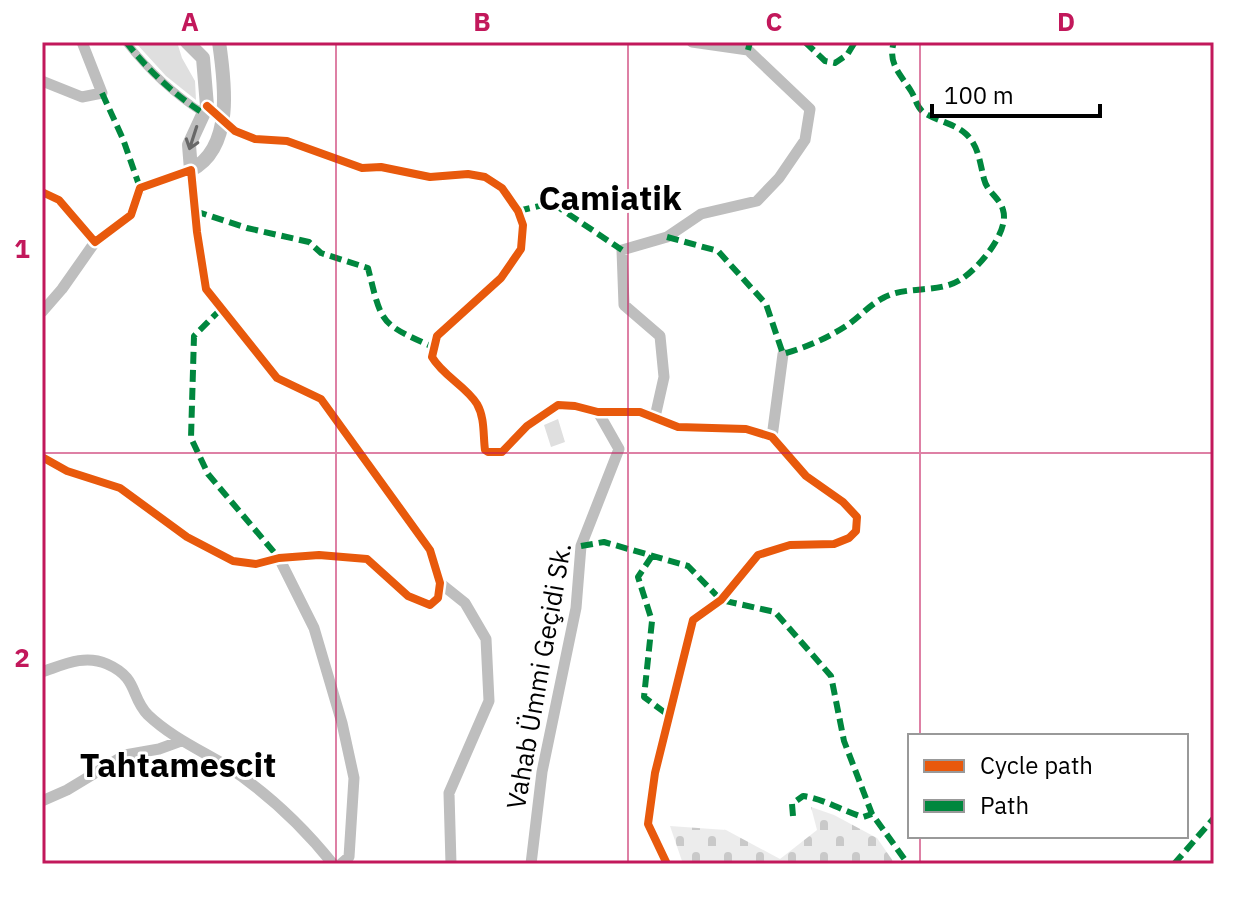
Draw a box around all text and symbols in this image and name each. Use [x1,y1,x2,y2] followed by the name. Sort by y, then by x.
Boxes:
[181,4,199,38] text: A
[473,4,491,38] text: B
[766,4,783,38] text: C
[1057,4,1075,38] text: D
[932,68,1100,118] scale bar
[944,79,1014,111] text: 100 m
[185,125,199,150] one-way arrow
[538,175,682,219] district label: Camiatik
[14,231,30,265] text: 1
[498,540,578,812] street label: Vahab Ümmi Geçidi Sk.
[14,640,30,674] text: 2
[908,734,1188,838] legend
[80,742,276,786] district label: Tahtamescit
[980,749,1093,781] text: Cycle path
[980,789,1029,821] text: Path

